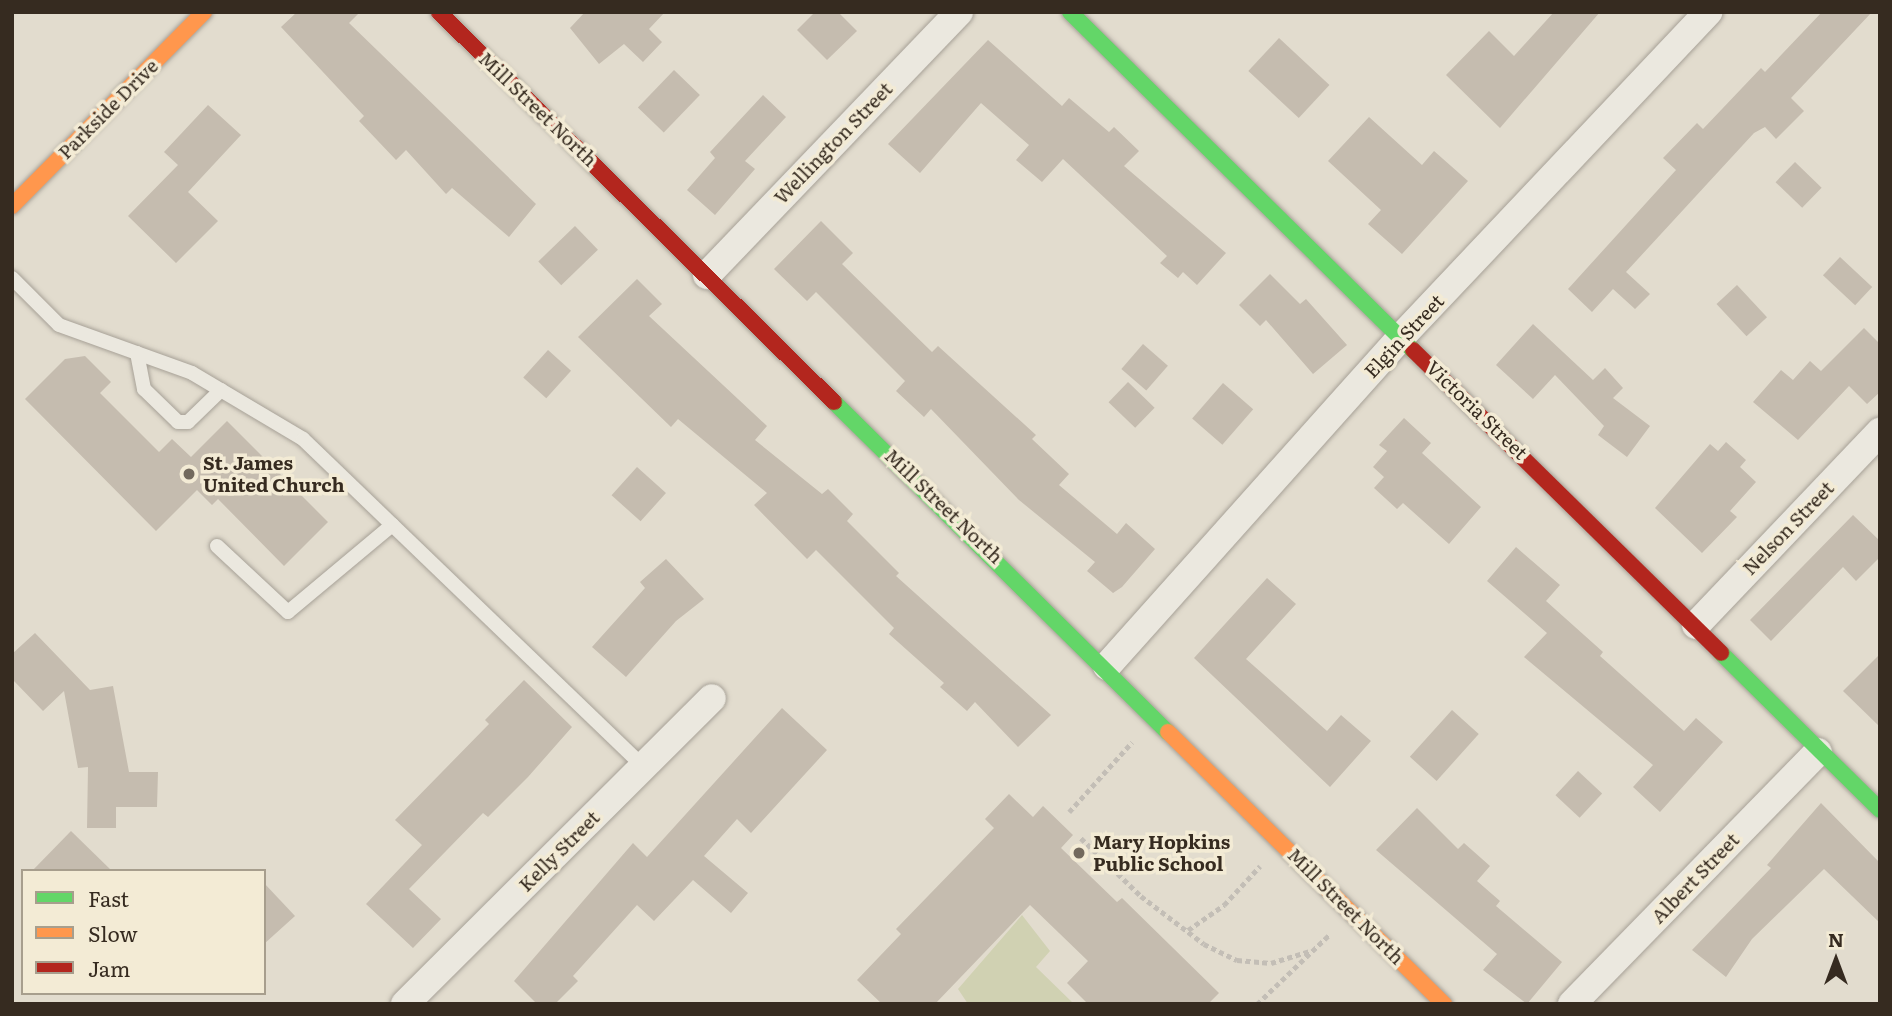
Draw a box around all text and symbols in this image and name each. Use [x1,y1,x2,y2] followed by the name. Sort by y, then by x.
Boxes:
[474,47,602,171] street label: Mill Street North
[53,54,163,164] street label: Parkside Drive
[769,77,897,209] street label: Wellington Street
[1360,289,1448,383] street label: Elgin Street
[1422,356,1532,464] street label: Victoria Street
[880,444,1008,568] street label: Mill Street North
[203,452,345,496] place label: St. James United Church
[181,466,197,482] marker: St. James United Church
[1738,477,1838,579] street label: Nelson Street
[514,806,604,896] street label: Kelly Street
[1646,828,1744,928] street label: Albert Street
[1093,831,1230,875] place label: Mary Hopkins Public School
[1283,843,1409,969] street label: Mill Street North
[1071,845,1087,861] marker: Mary Hopkins Public School
[21,869,266,995] legend
[88,882,129,913] text: Fast
[88,917,138,948] text: Slow
[1801,925,1871,995] north arrow
[1828,925,1844,953] text: N
[88,952,130,983] text: Jam

